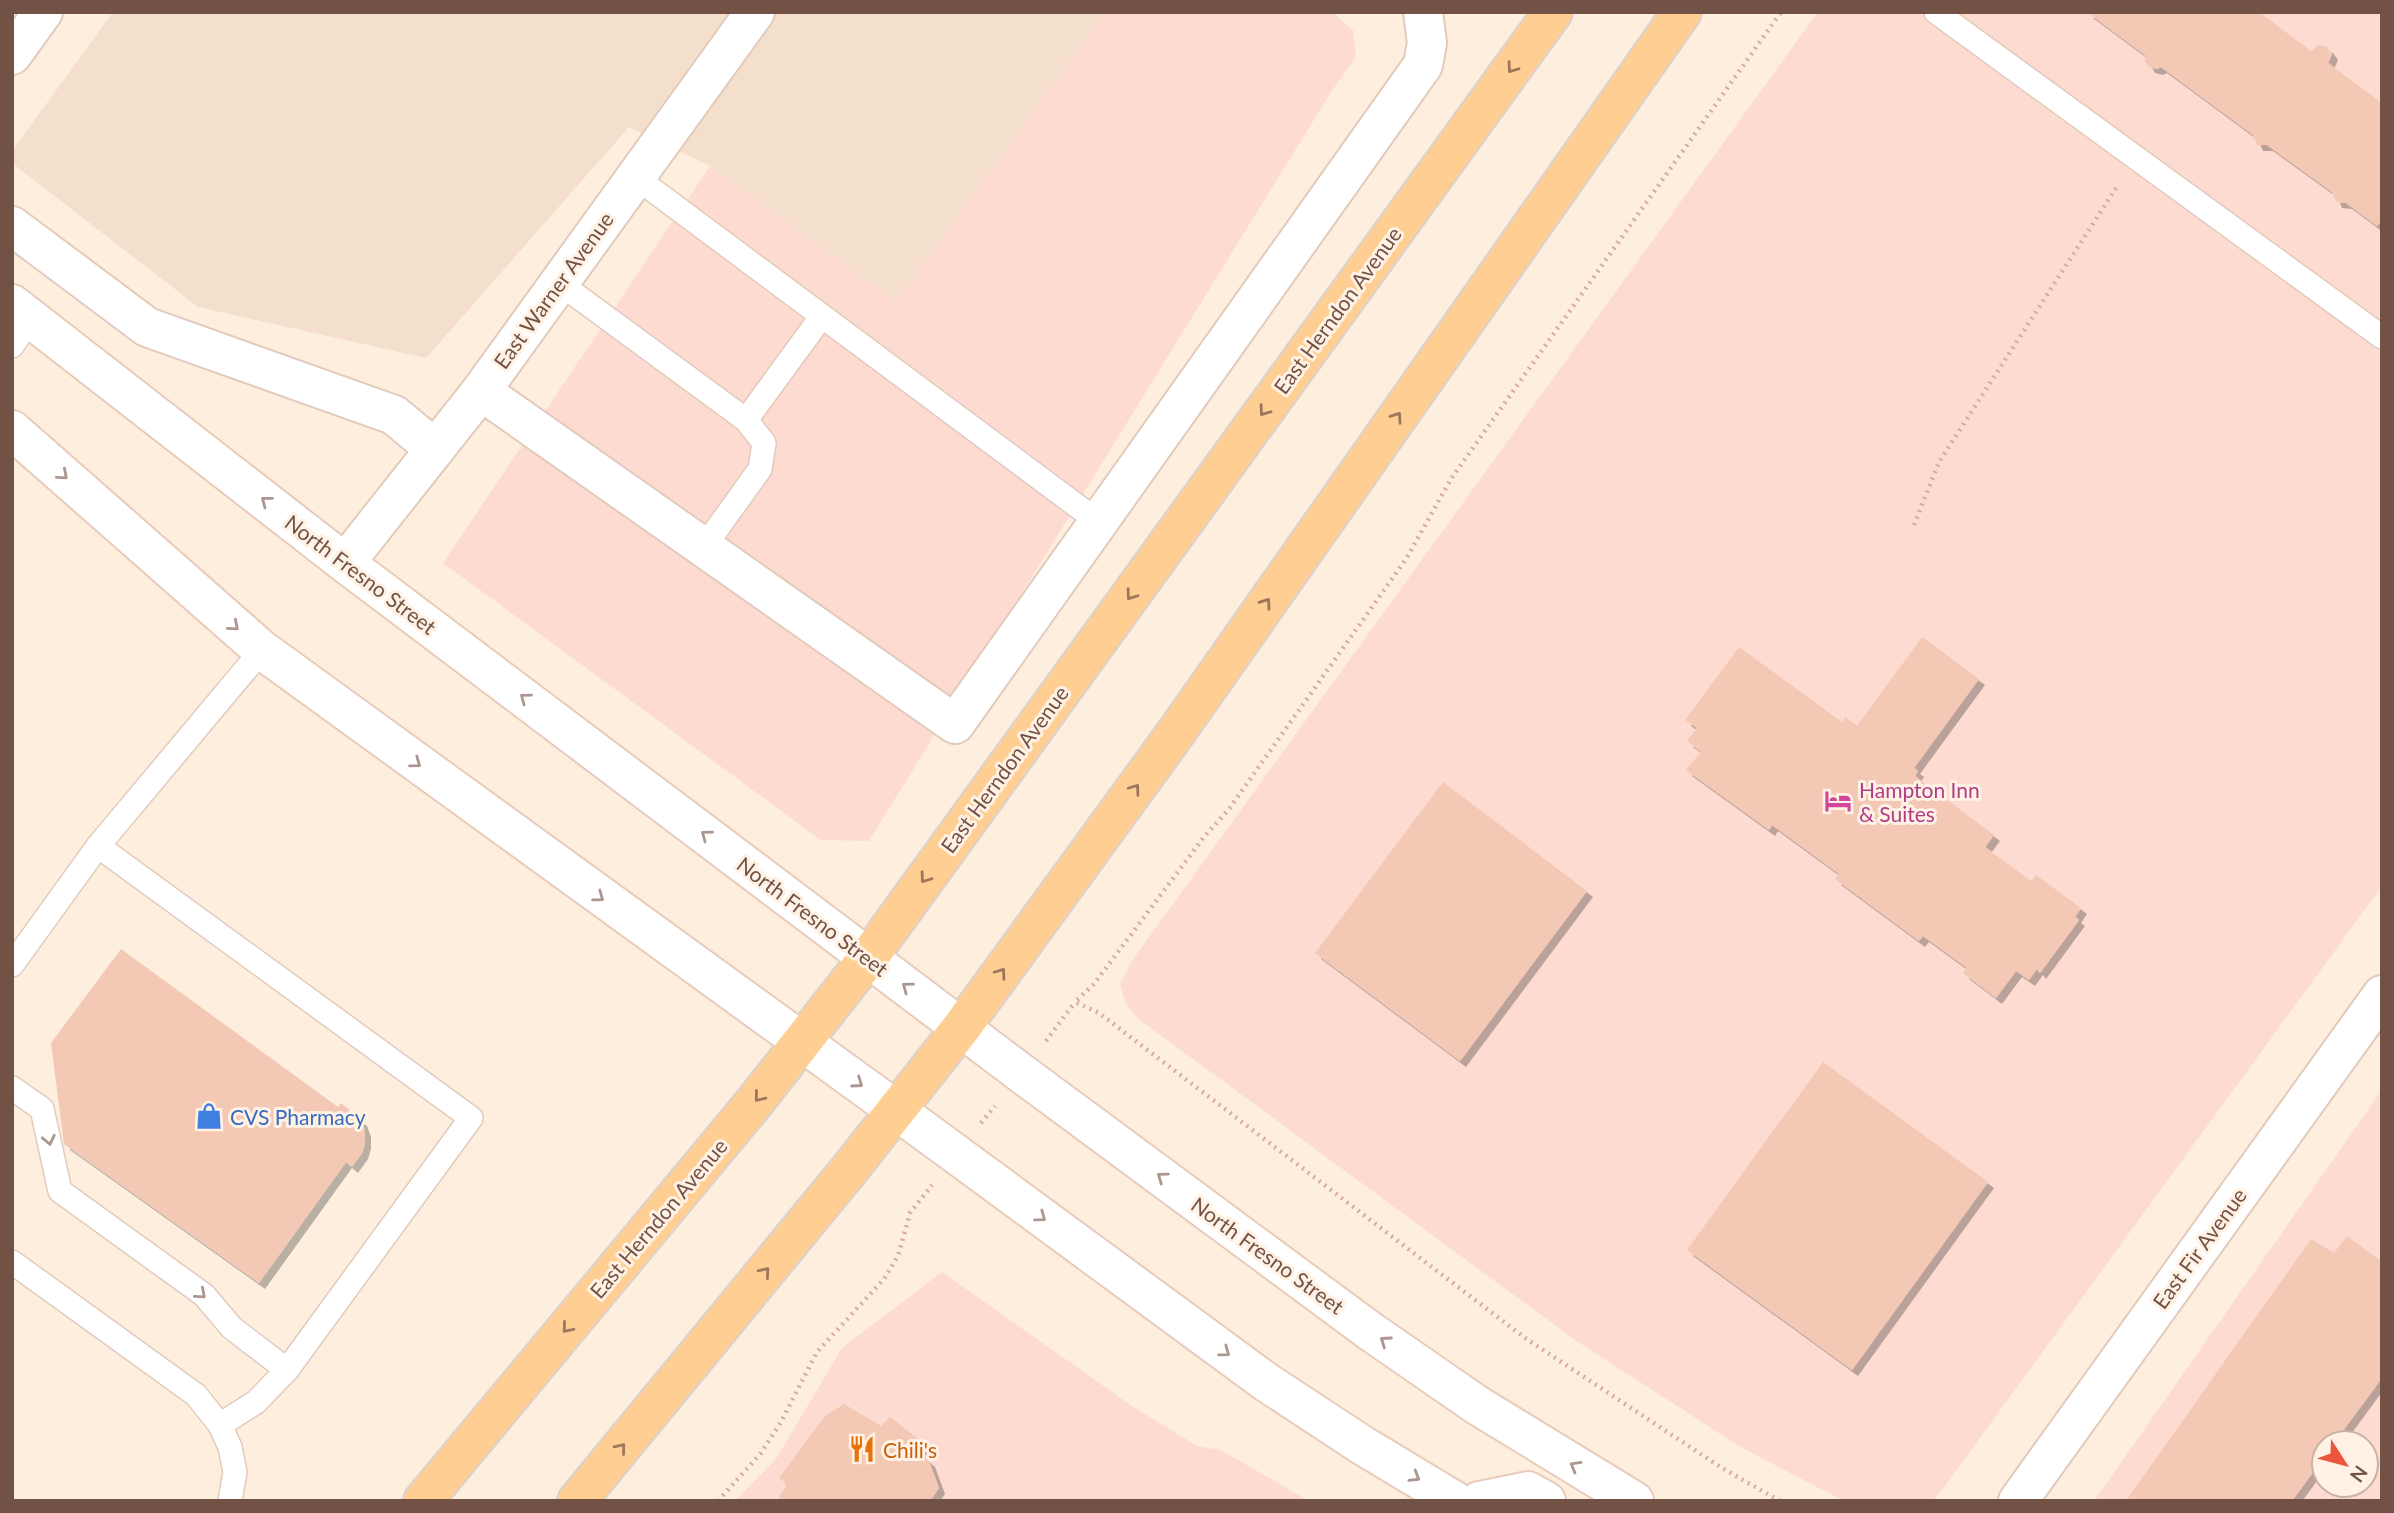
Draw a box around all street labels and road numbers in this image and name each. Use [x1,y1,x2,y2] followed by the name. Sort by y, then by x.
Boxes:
[488,207,618,373] street label: East Warner Avenue
[1268,222,1406,398] street label: East Herndon Avenue
[281,509,442,639] street label: North Fresno Street
[935,681,1073,857] street label: East Herndon Avenue
[733,851,894,981] street label: North Fresno Street
[584,1133,732,1303] street label: East Herndon Avenue
[2147,1183,2251,1313] street label: East Fir Avenue
[1187,1191,1350,1319] street label: North Fresno Street

